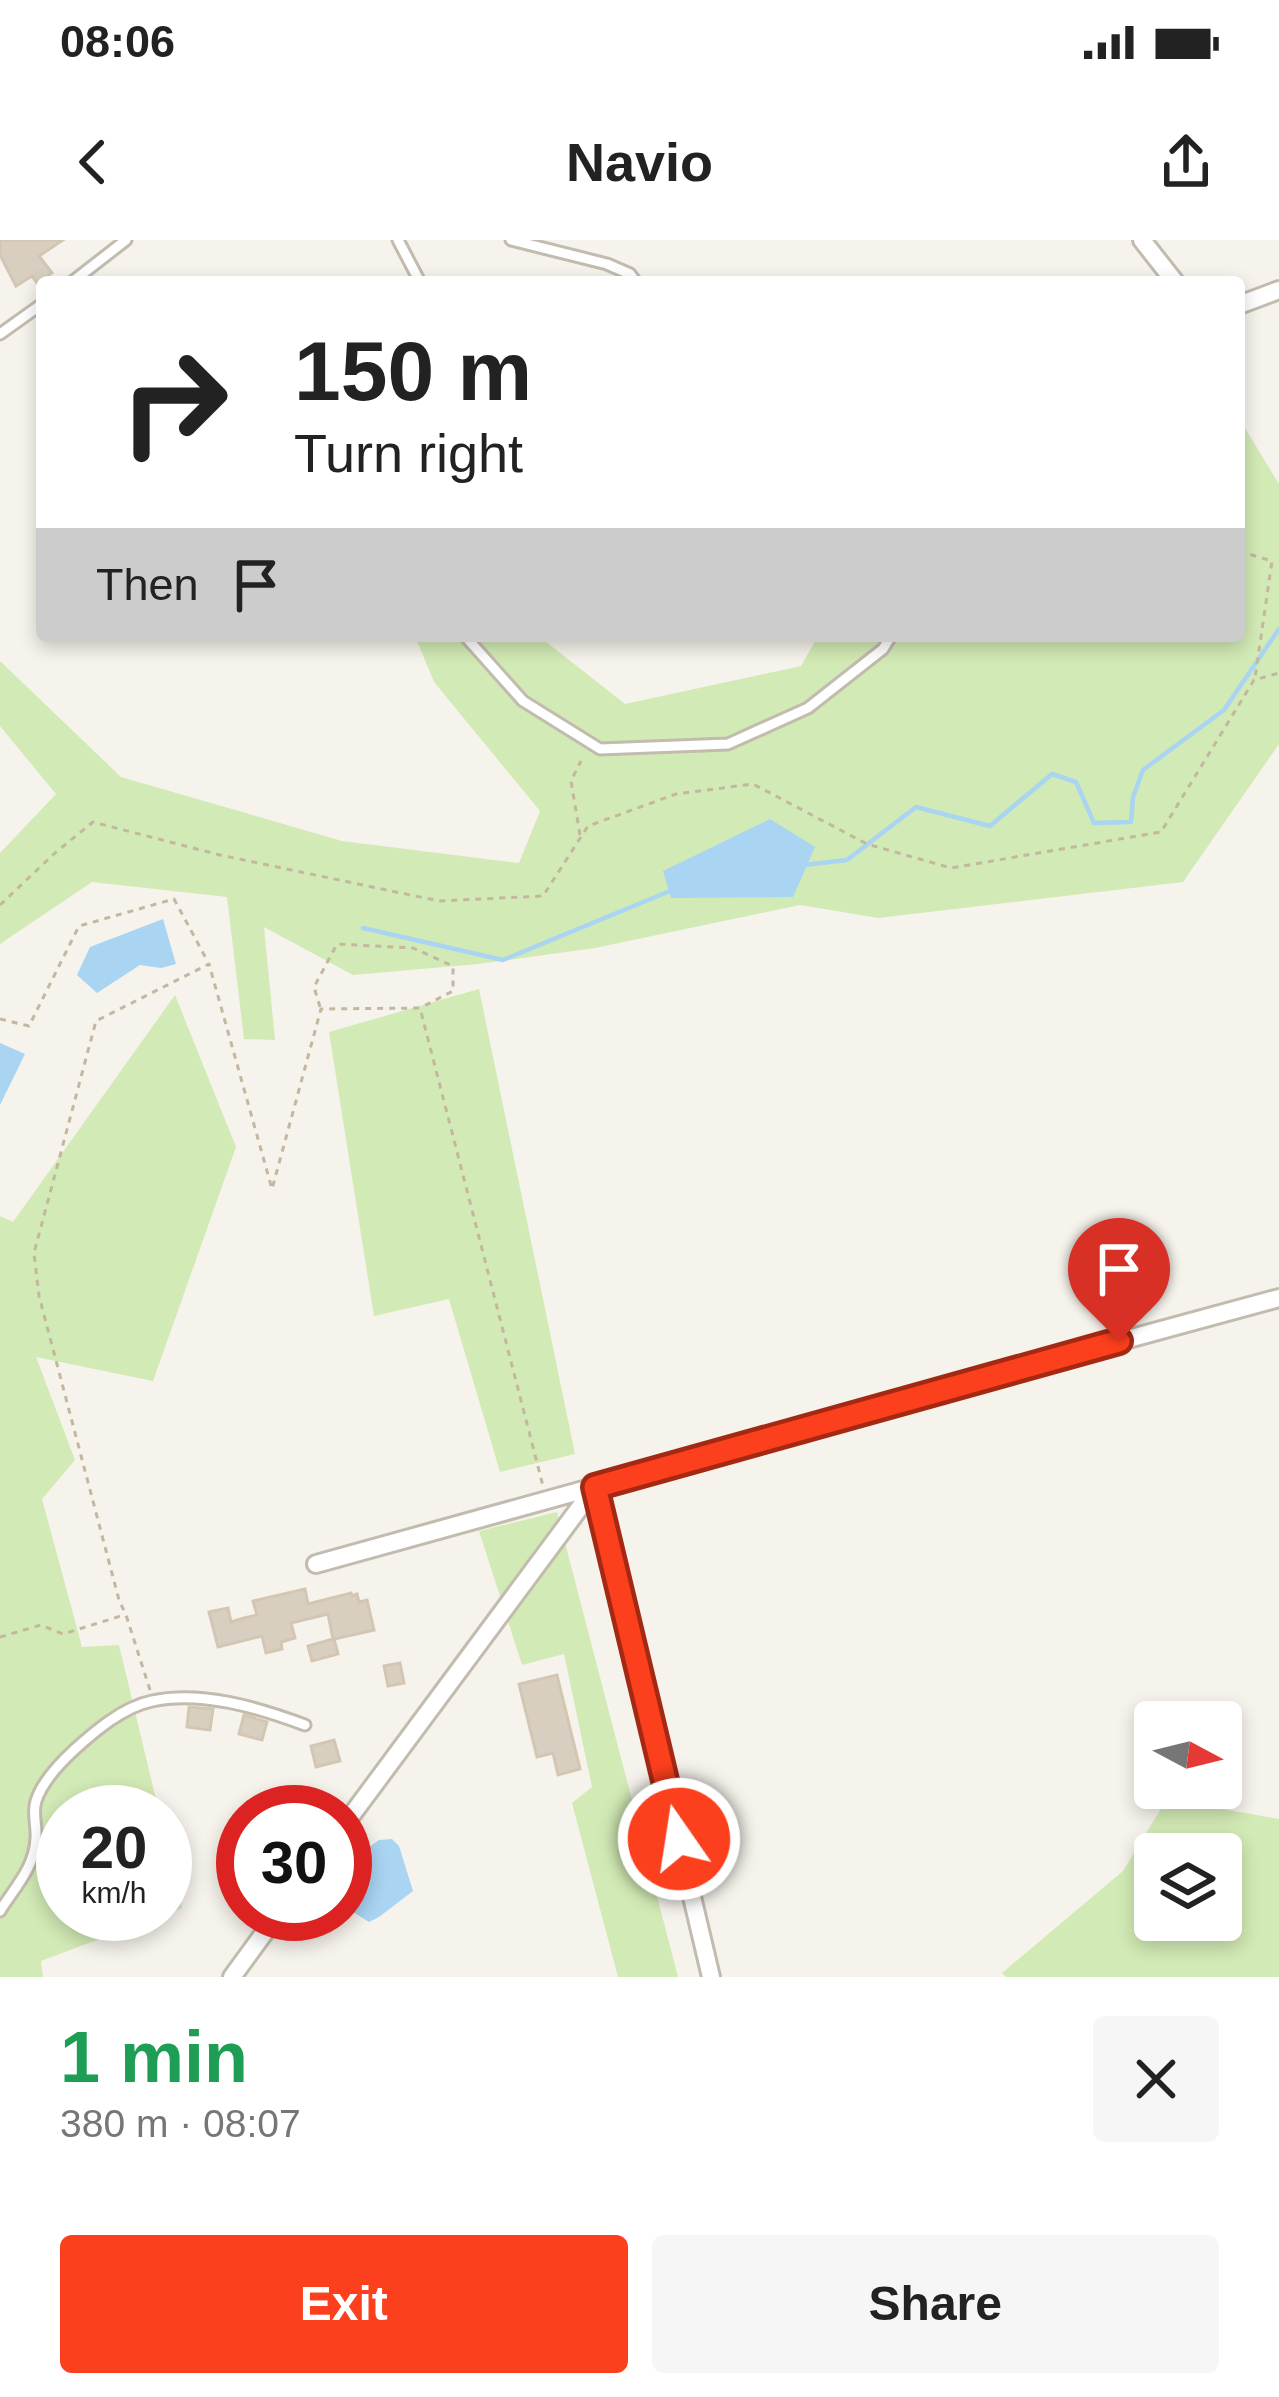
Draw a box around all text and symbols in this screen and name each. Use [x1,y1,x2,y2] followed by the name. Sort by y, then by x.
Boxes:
[60,16,175,67] text: 08:06
[60,129,126,195] icon: back
[1153,129,1219,195] icon: share
[566,132,713,192] text: Navio
[96,324,252,480] icon: right
[294,324,532,418] text: 150 m
[294,423,523,483] text: Turn right
[223,552,289,618] icon: arrive
[96,559,199,610] text: Then
[1068,1218,1170,1341] pin
[1086,1236,1152,1302] icon: arrive
[1134,1701,1242,1809] north arrow
[1134,1701,1242,1941] map controls
[616,1776,742,1902] position arrow
[216,1785,372,1941] speed limit sign: 30
[81,1814,147,1881] text: 20
[1134,1833,1242,1941] button: layers
[81,1876,147,1909] text: km/h
[1093,2016,1219,2142] button: close
[60,2017,248,2097] text: 1 min
[60,2102,301,2145] text: 380 m · 08:07
[60,2235,628,2373] button: Exit
[652,2235,1219,2373] button: Share

